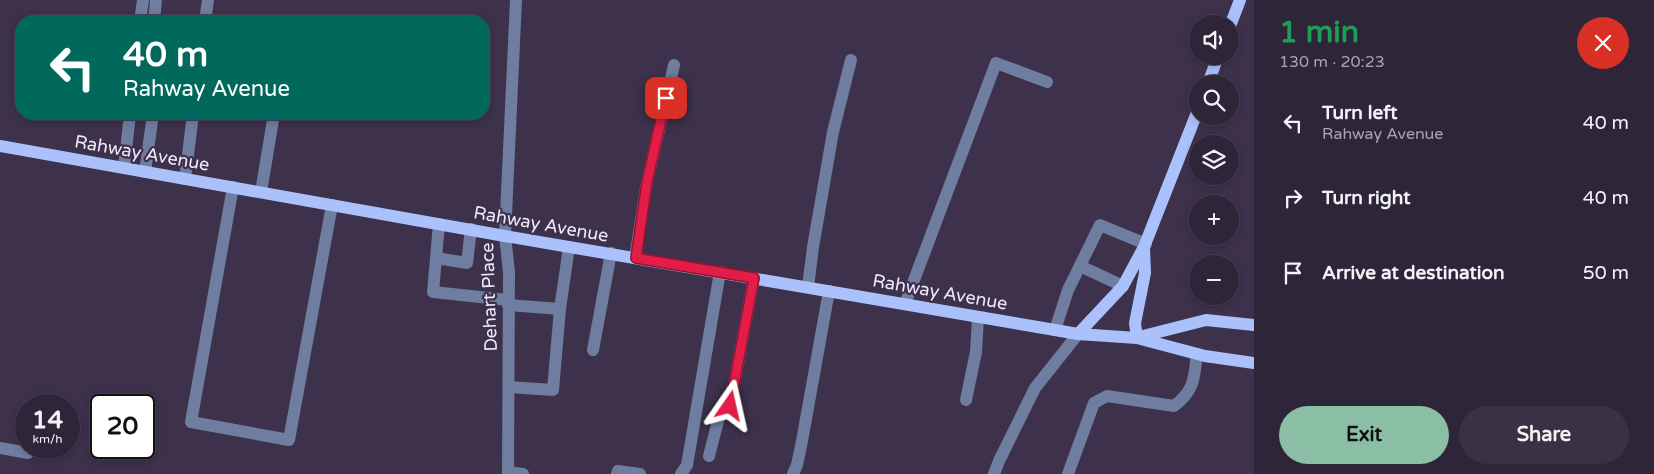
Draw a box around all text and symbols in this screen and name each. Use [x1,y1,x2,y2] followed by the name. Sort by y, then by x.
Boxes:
[1279,14,1359,51] text: 1 min
[1189,15,1239,305] map controls
[1189,15,1239,65] button: sound
[1577,17,1629,69] button: close
[123,34,208,76] text: 40 m
[40,35,105,100] icon: left
[1279,52,1385,72] text: 130 m · 20:23
[1189,75,1239,125] button: search
[123,76,290,102] text: Rahway Avenue
[645,77,687,119] pin
[652,84,680,112] icon: arrive
[1322,102,1398,124] text: Turn left
[1279,109,1307,137] icon: left
[1583,112,1629,134] text: 40 m
[1322,124,1443,144] text: Rahway Avenue
[73,130,211,176] street label: Rahway Avenue
[1189,135,1239,185] button: layers
[1279,184,1307,212] icon: right
[1322,187,1410,209] text: Turn right
[1583,187,1629,209] text: 40 m
[1189,195,1239,245] button: +
[472,201,610,247] street label: Rahway Avenue
[476,242,502,352] street label: Dehart Place
[1189,255,1239,305] button: −
[1279,259,1307,287] icon: arrive
[1322,262,1505,284] text: Arrive at destination
[1583,262,1629,284] text: 50 m
[871,269,1009,315] street label: Rahway Avenue
[703,379,755,431] position arrow
[90,394,155,459] speed limit sign: 20
[32,405,63,435] text: 14
[1279,406,1449,464] button: Exit
[1459,406,1629,464] button: Share
[32,432,63,446] text: km/h

